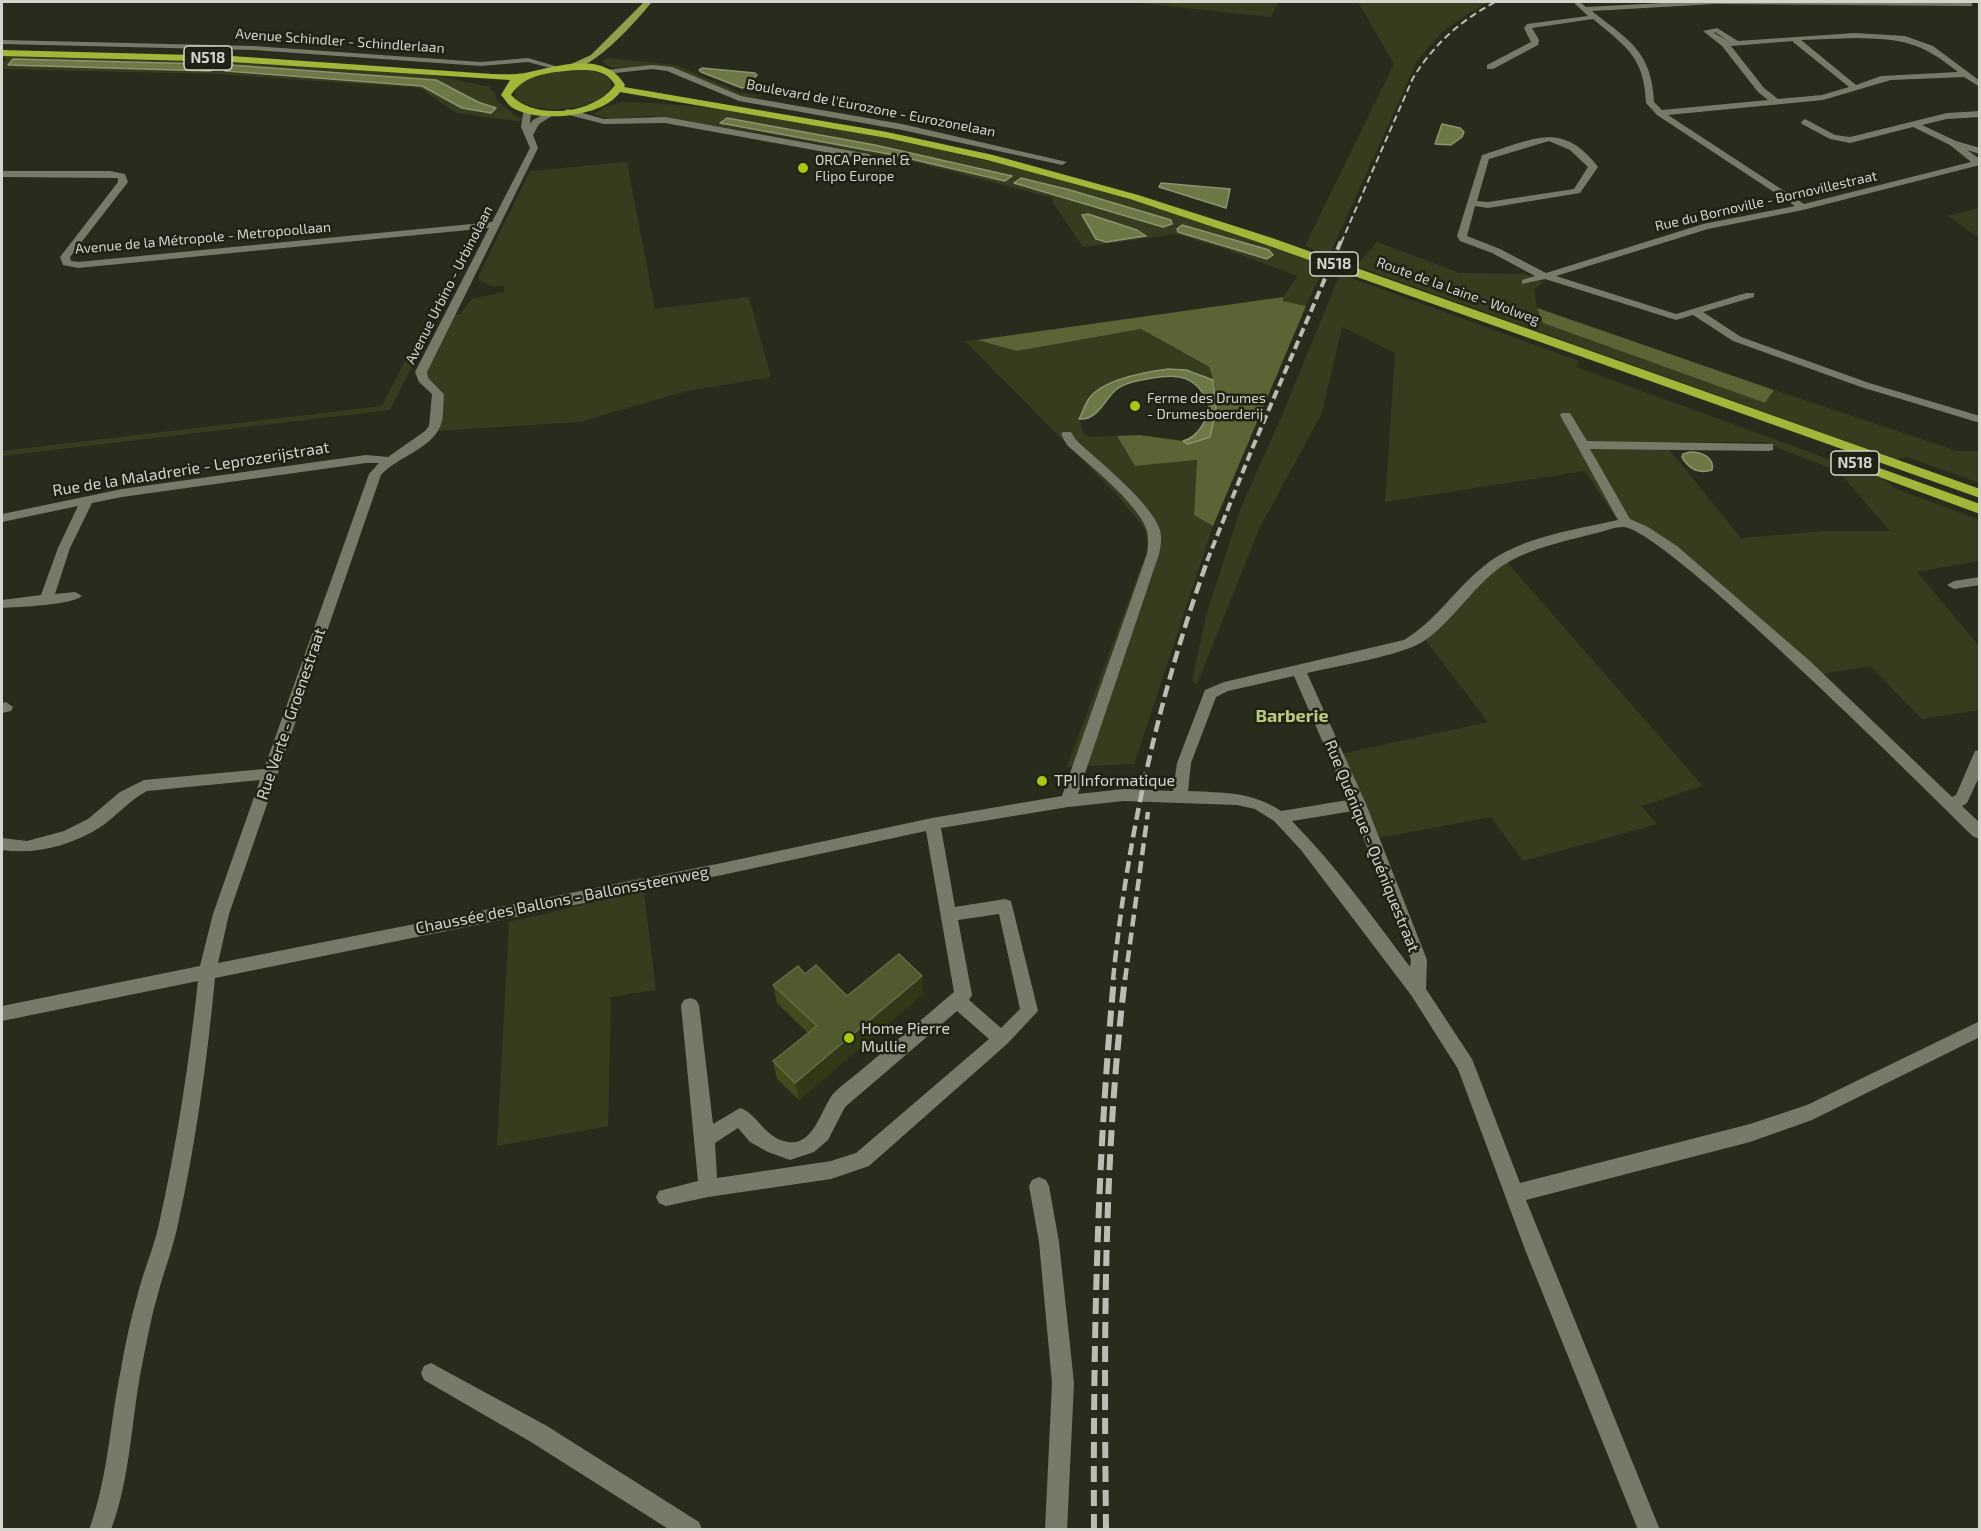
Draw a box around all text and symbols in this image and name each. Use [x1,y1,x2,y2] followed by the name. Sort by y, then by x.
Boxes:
[235,25,445,57] street label: Avenue Schindler - Schindlerlaan
[184,46,232,70] road number: N518
[745,76,997,140] street label: Boulevard de l'Eurozone - Eurozonelaan
[815,152,910,184] place label: ORCA Pennel & Flipo Europe
[796,161,810,175] marker: ORCA Pennel & Flipo Europe
[1653,167,1879,235] street label: Rue du Bornoville - Bornovillestraat
[402,203,496,367] street label: Avenue Urbino - Urbinolaan
[74,218,332,258] street label: Avenue de la Métropole - Metropoollaan
[1310,252,1358,276] road number: N518
[1374,254,1542,328] street label: Route de la Laine - Wolweg
[1147,390,1266,422] place label: Ferme des Drumes - Drumesboerderij
[1128,399,1142,413] marker: Ferme des Drumes - Drumesboerderij
[51,438,331,500] street label: Rue de la Maladrerie - Leprozerijstraat
[1831,451,1879,475] road number: N518
[253,626,329,802] street label: Rue Verte - Groenestraat
[1255,705,1329,727] district label: Barberie
[1321,737,1423,955] street label: Rue Quénique - Quéniquestraat
[1054,771,1175,791] place label: TPI Informatique
[1035,774,1049,788] marker: TPI Informatique
[414,862,710,938] street label: Chaussée des Ballons - Ballonssteenweg
[861,1019,950,1057] place label: Home Pierre Mullie
[842,1031,856,1045] marker: Home Pierre Mullie

